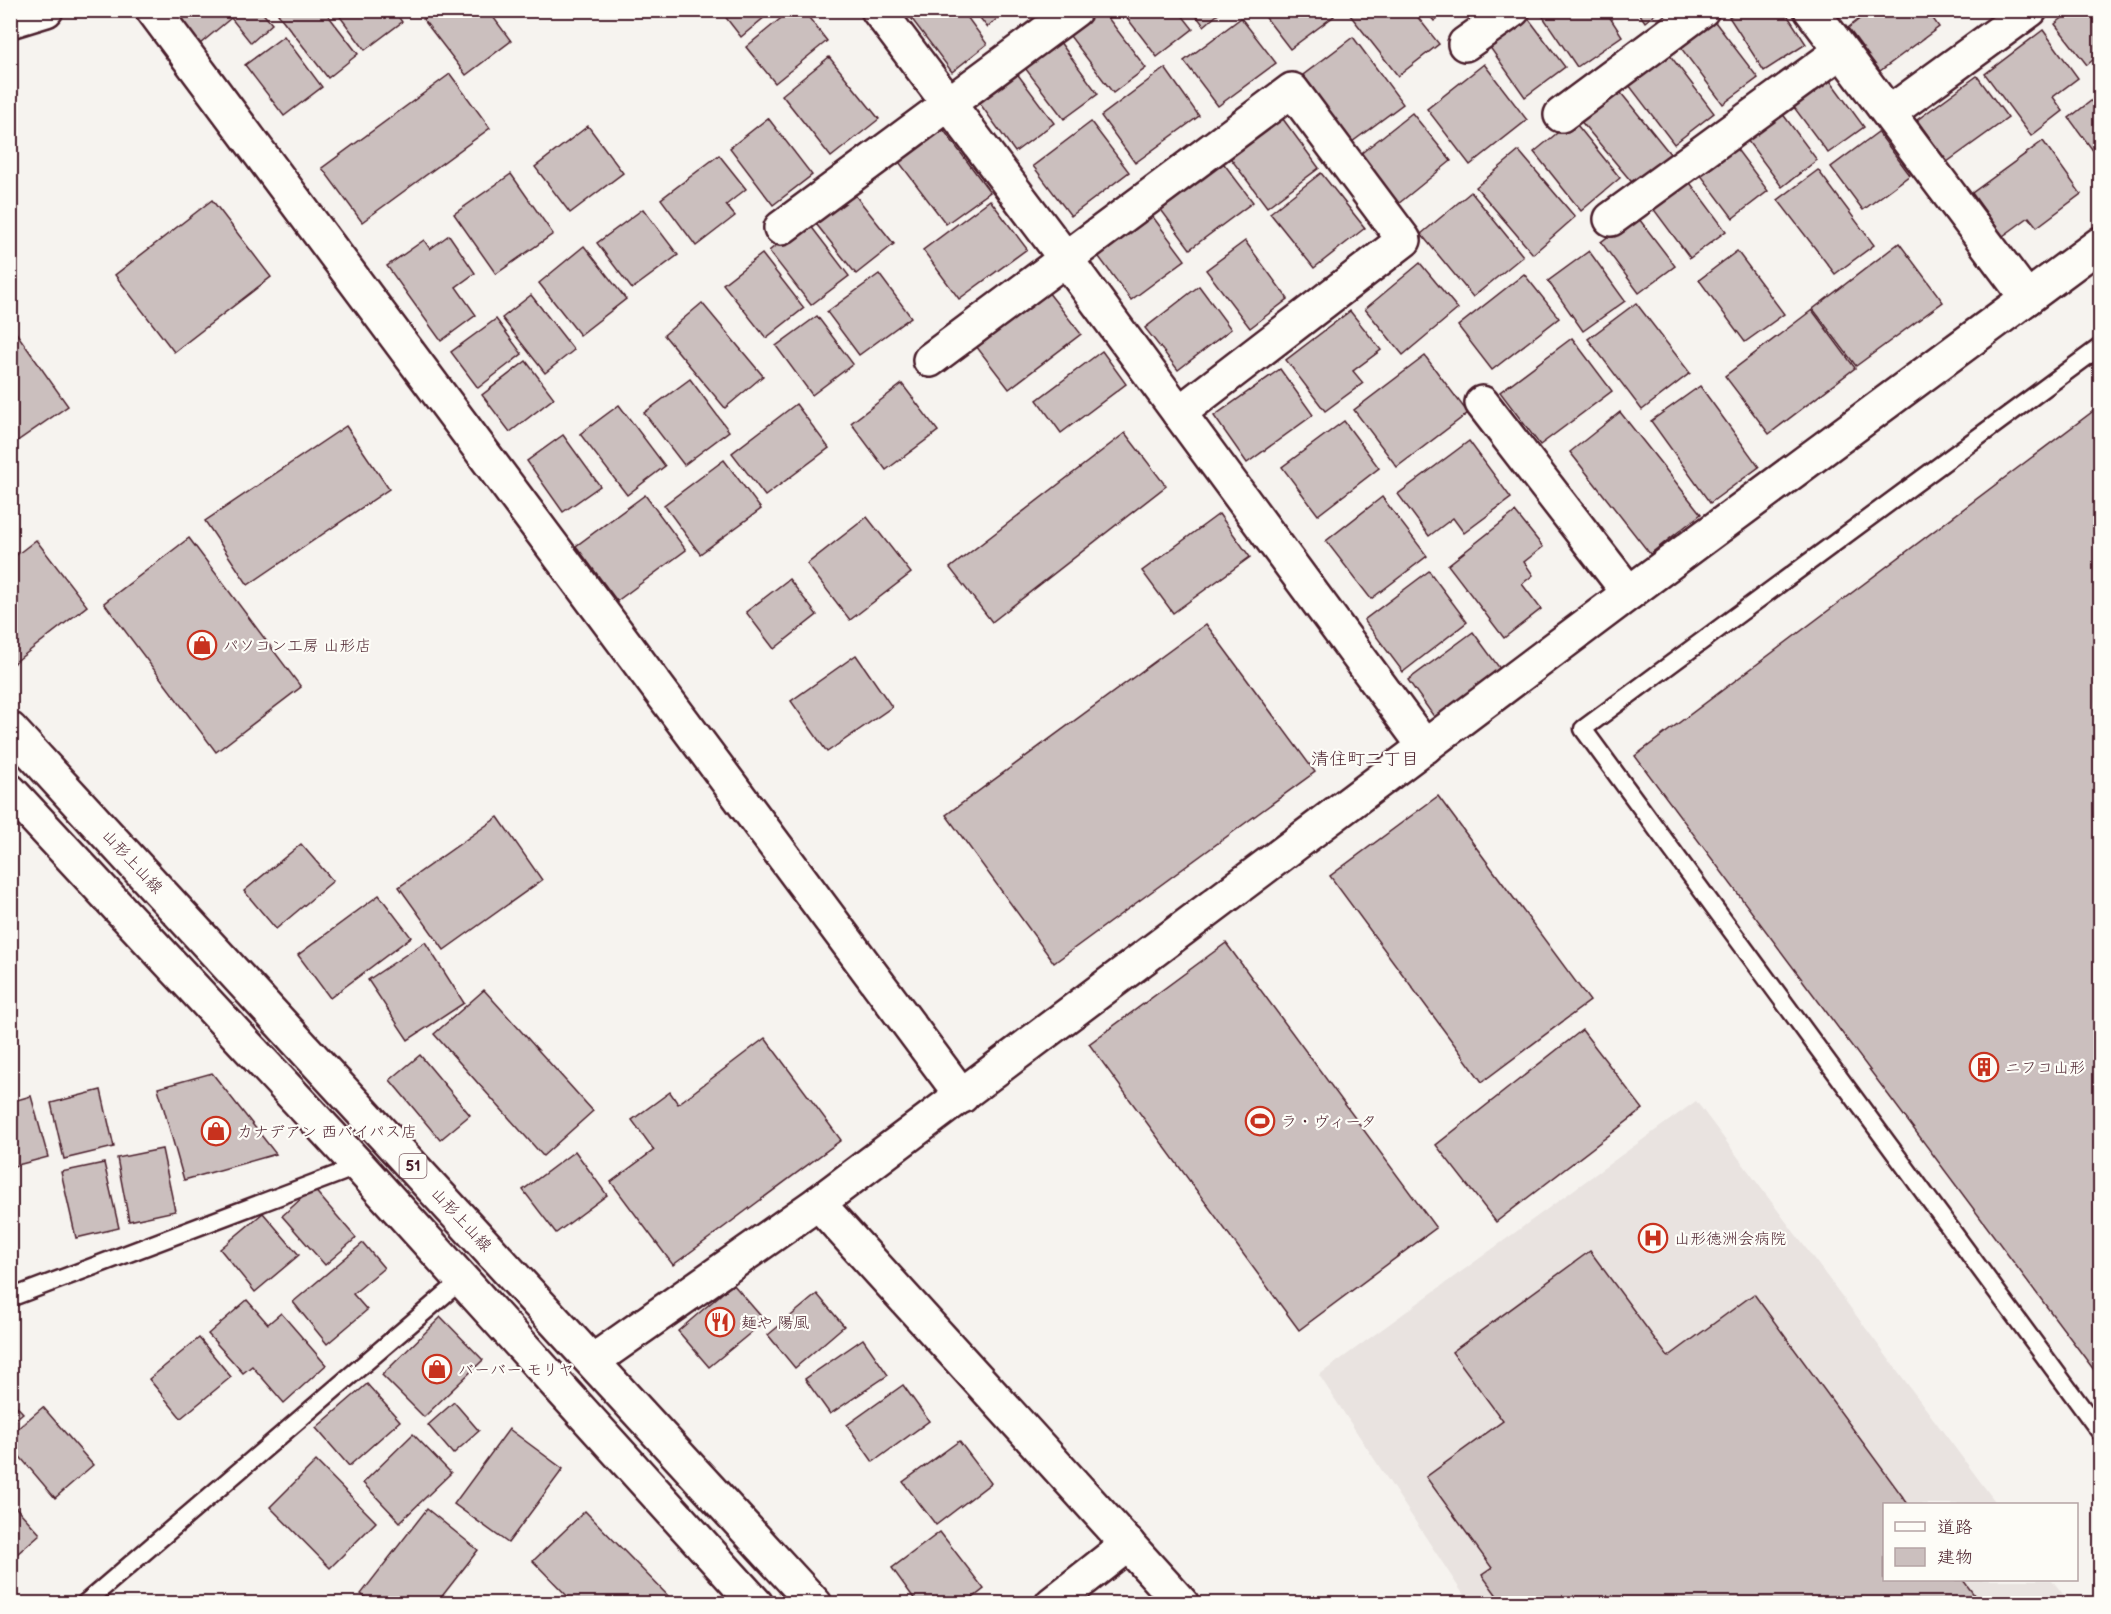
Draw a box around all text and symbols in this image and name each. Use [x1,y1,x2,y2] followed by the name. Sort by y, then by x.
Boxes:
[186,629,218,661] shop icon: パソコン工房 山形店
[223,637,371,656] place label: パソコン工房 山形店
[1311,749,1419,770] district label: 清住町二丁目
[98,826,166,898] street label: 山形上山線
[1968,1051,2000,1083] building icon: ニフコ山形
[2005,1059,2085,1078] place label: ニフコ山形
[1244,1105,1276,1137] sports icon: ラ・ヴィータ
[1281,1113,1377,1132] place label: ラ・ヴィータ
[200,1115,232,1147] shop icon: カナデアン 西バイパス店
[237,1123,417,1142] place label: カナデアン 西バイパス店
[400,1154,426,1178] road number: 51
[427,1184,495,1256] street label: 山形上山線
[1637,1222,1669,1254] hospital icon: 山形徳洲会病院
[1674,1230,1786,1249] place label: 山形徳洲会病院
[704,1306,736,1338] restaurant icon: 麺や 陽風
[741,1314,809,1333] place label: 麺や 陽風
[421,1353,453,1385] shop icon: バーバー モリヤ
[458,1361,574,1380] place label: バーバー モリヤ
[1883,1503,2078,1581] legend
[1937,1517,1973,1538] text: 道路
[1937,1547,1973,1568] text: 建物

